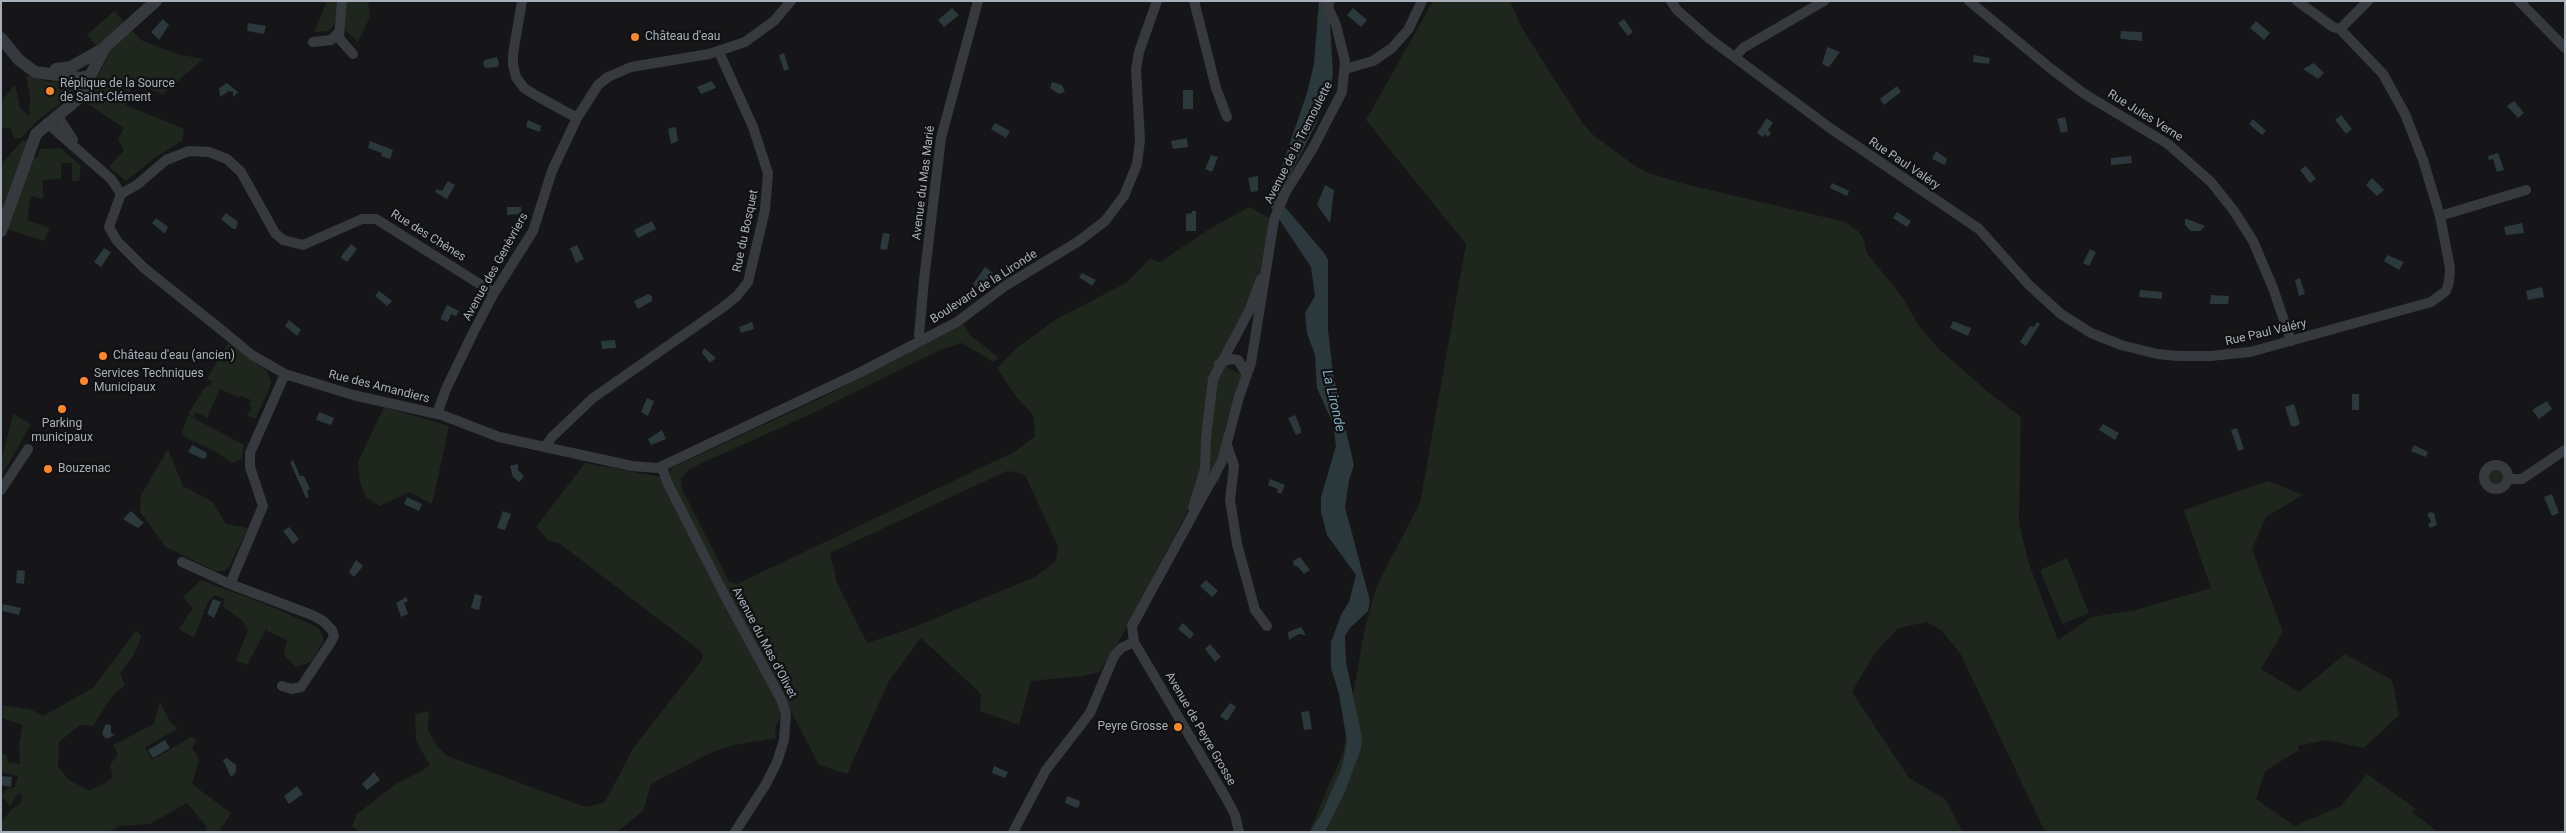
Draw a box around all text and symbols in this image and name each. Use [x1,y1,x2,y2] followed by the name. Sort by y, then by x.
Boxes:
[645,30,720,44] place label: Château d'eau
[629,31,641,43] marker: Château d'eau
[60,77,175,105] place label: Réplique de la Source de Saint-Clément
[1262,79,1336,207] street label: Avenue de la Tremoulette
[44,85,56,97] marker: Réplique de la Source de Saint-Clément
[2105,87,2185,145] street label: Rue Jules Verne
[910,125,938,241] street label: Avenue du Mas Marié
[1866,135,1942,193] street label: Rue Paul Valéry
[730,188,762,274] street label: Rue du Bosquet
[388,207,468,265] street label: Rue des Chênes
[460,210,532,324] street label: Avenue des Genèvriers
[928,247,1040,327] street label: Boulevard de la Lironde
[2224,317,2308,349] street label: Rue Paul Valéry
[113,349,235,363] place label: Château d'eau (ancien)
[97,350,109,362] marker: Château d'eau (ancien)
[94,367,204,395] place label: Services Techniques Municipaux
[327,367,431,407] street label: Rue des Amandiers
[1318,368,1348,434] water label: La Lironde
[78,375,90,387] marker: Services Techniques Municipaux
[56,403,68,415] marker: Parking municipaux
[31,417,93,445] place label: Parking municipaux
[58,462,111,476] place label: Bouzenac
[42,463,54,475] marker: Bouzenac
[729,585,799,701] street label: Avenue du Mas d'Olivet
[1162,670,1238,788] street label: Avenue de Peyre Grosse
[1098,720,1168,734] place label: Peyre Grosse
[1172,721,1184,733] marker: Peyre Grosse

